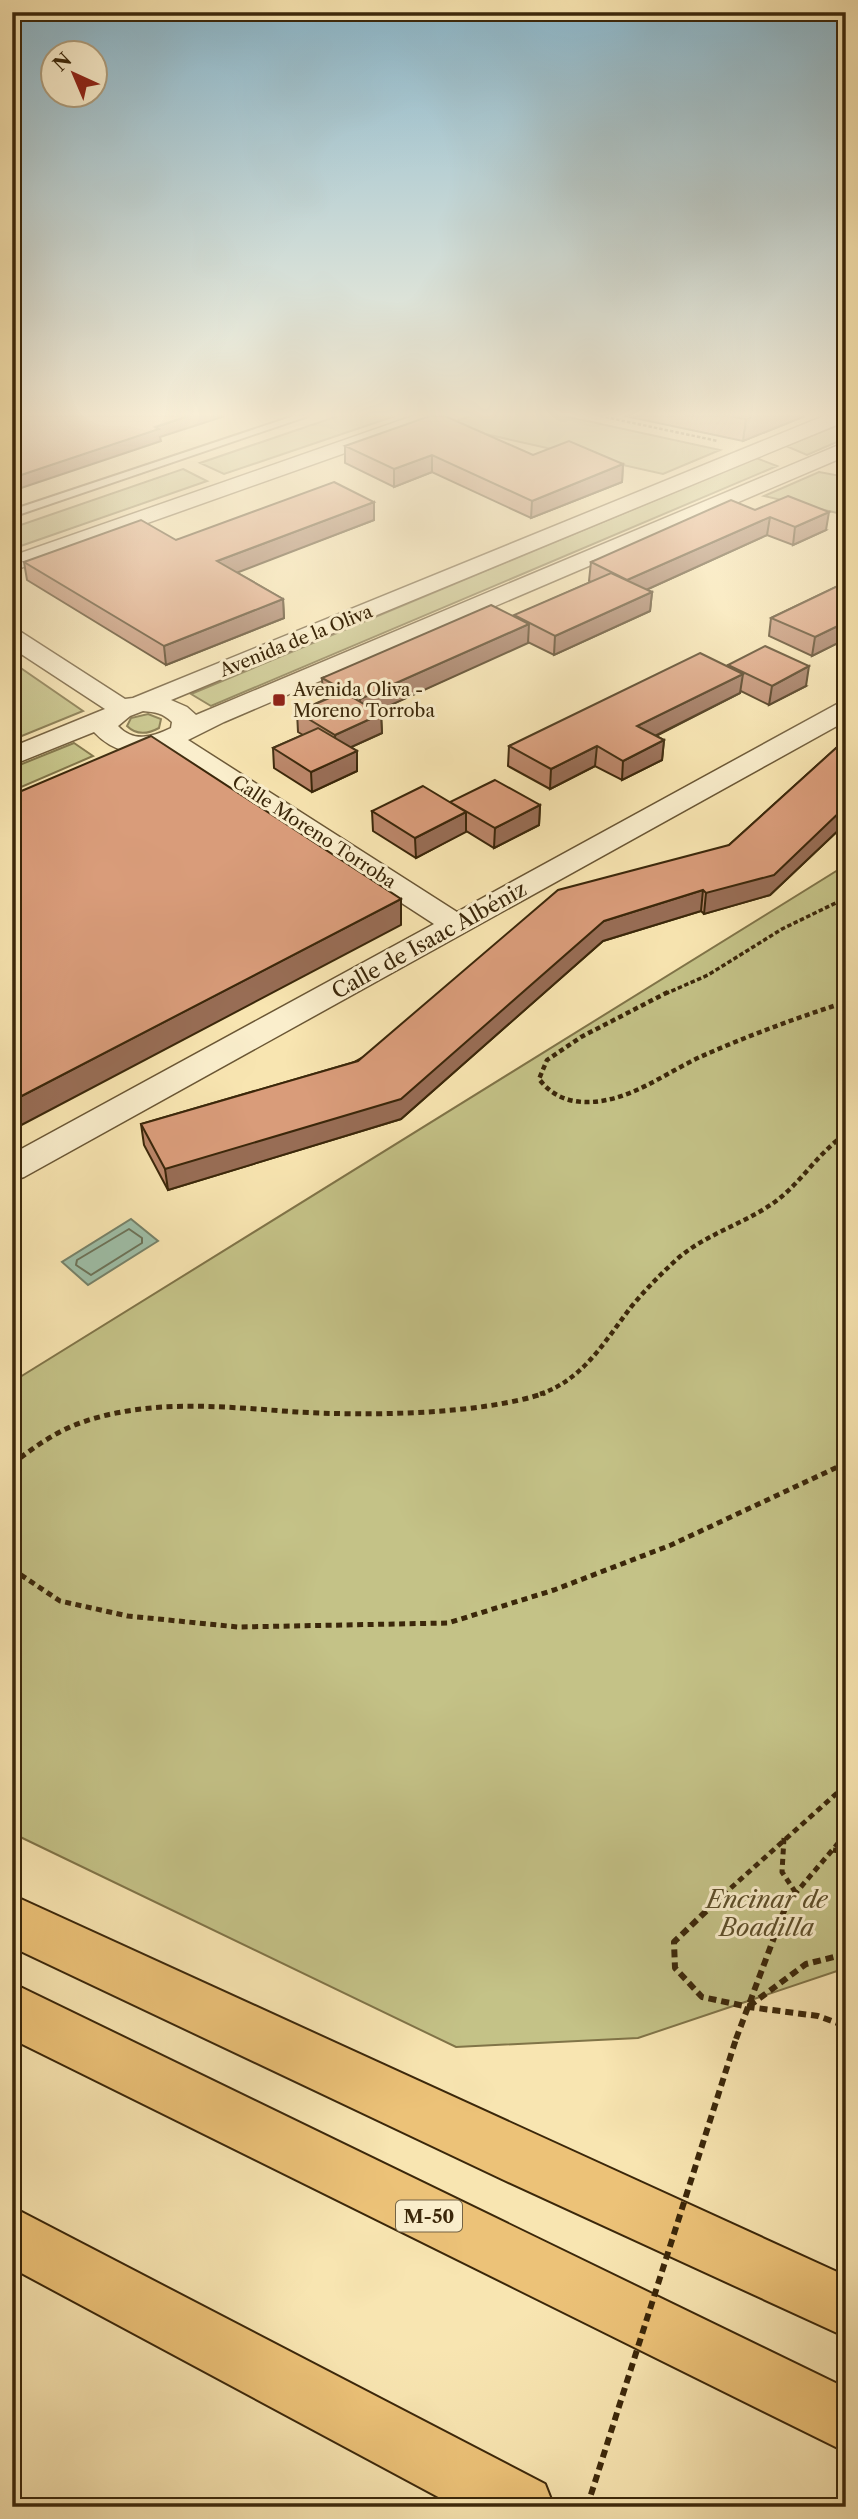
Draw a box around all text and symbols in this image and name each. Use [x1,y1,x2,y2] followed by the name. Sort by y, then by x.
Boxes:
[38,38,108,108] north arrow
[49,48,76,76] text: N
[215,600,376,682] street label: Avenida de la Oliva
[292,679,435,722] place label: Avenida Oliva - Moreno Torroba
[271,692,287,708] marker: Avenida Oliva - Moreno Torroba
[228,771,400,893] street label: Calle Moreno Torroba
[327,876,531,1004] street label: Calle de Isaac Albéniz
[704,1885,829,1942] park label: Encinar de Boadilla
[396,2200,462,2232] road number: M-50

